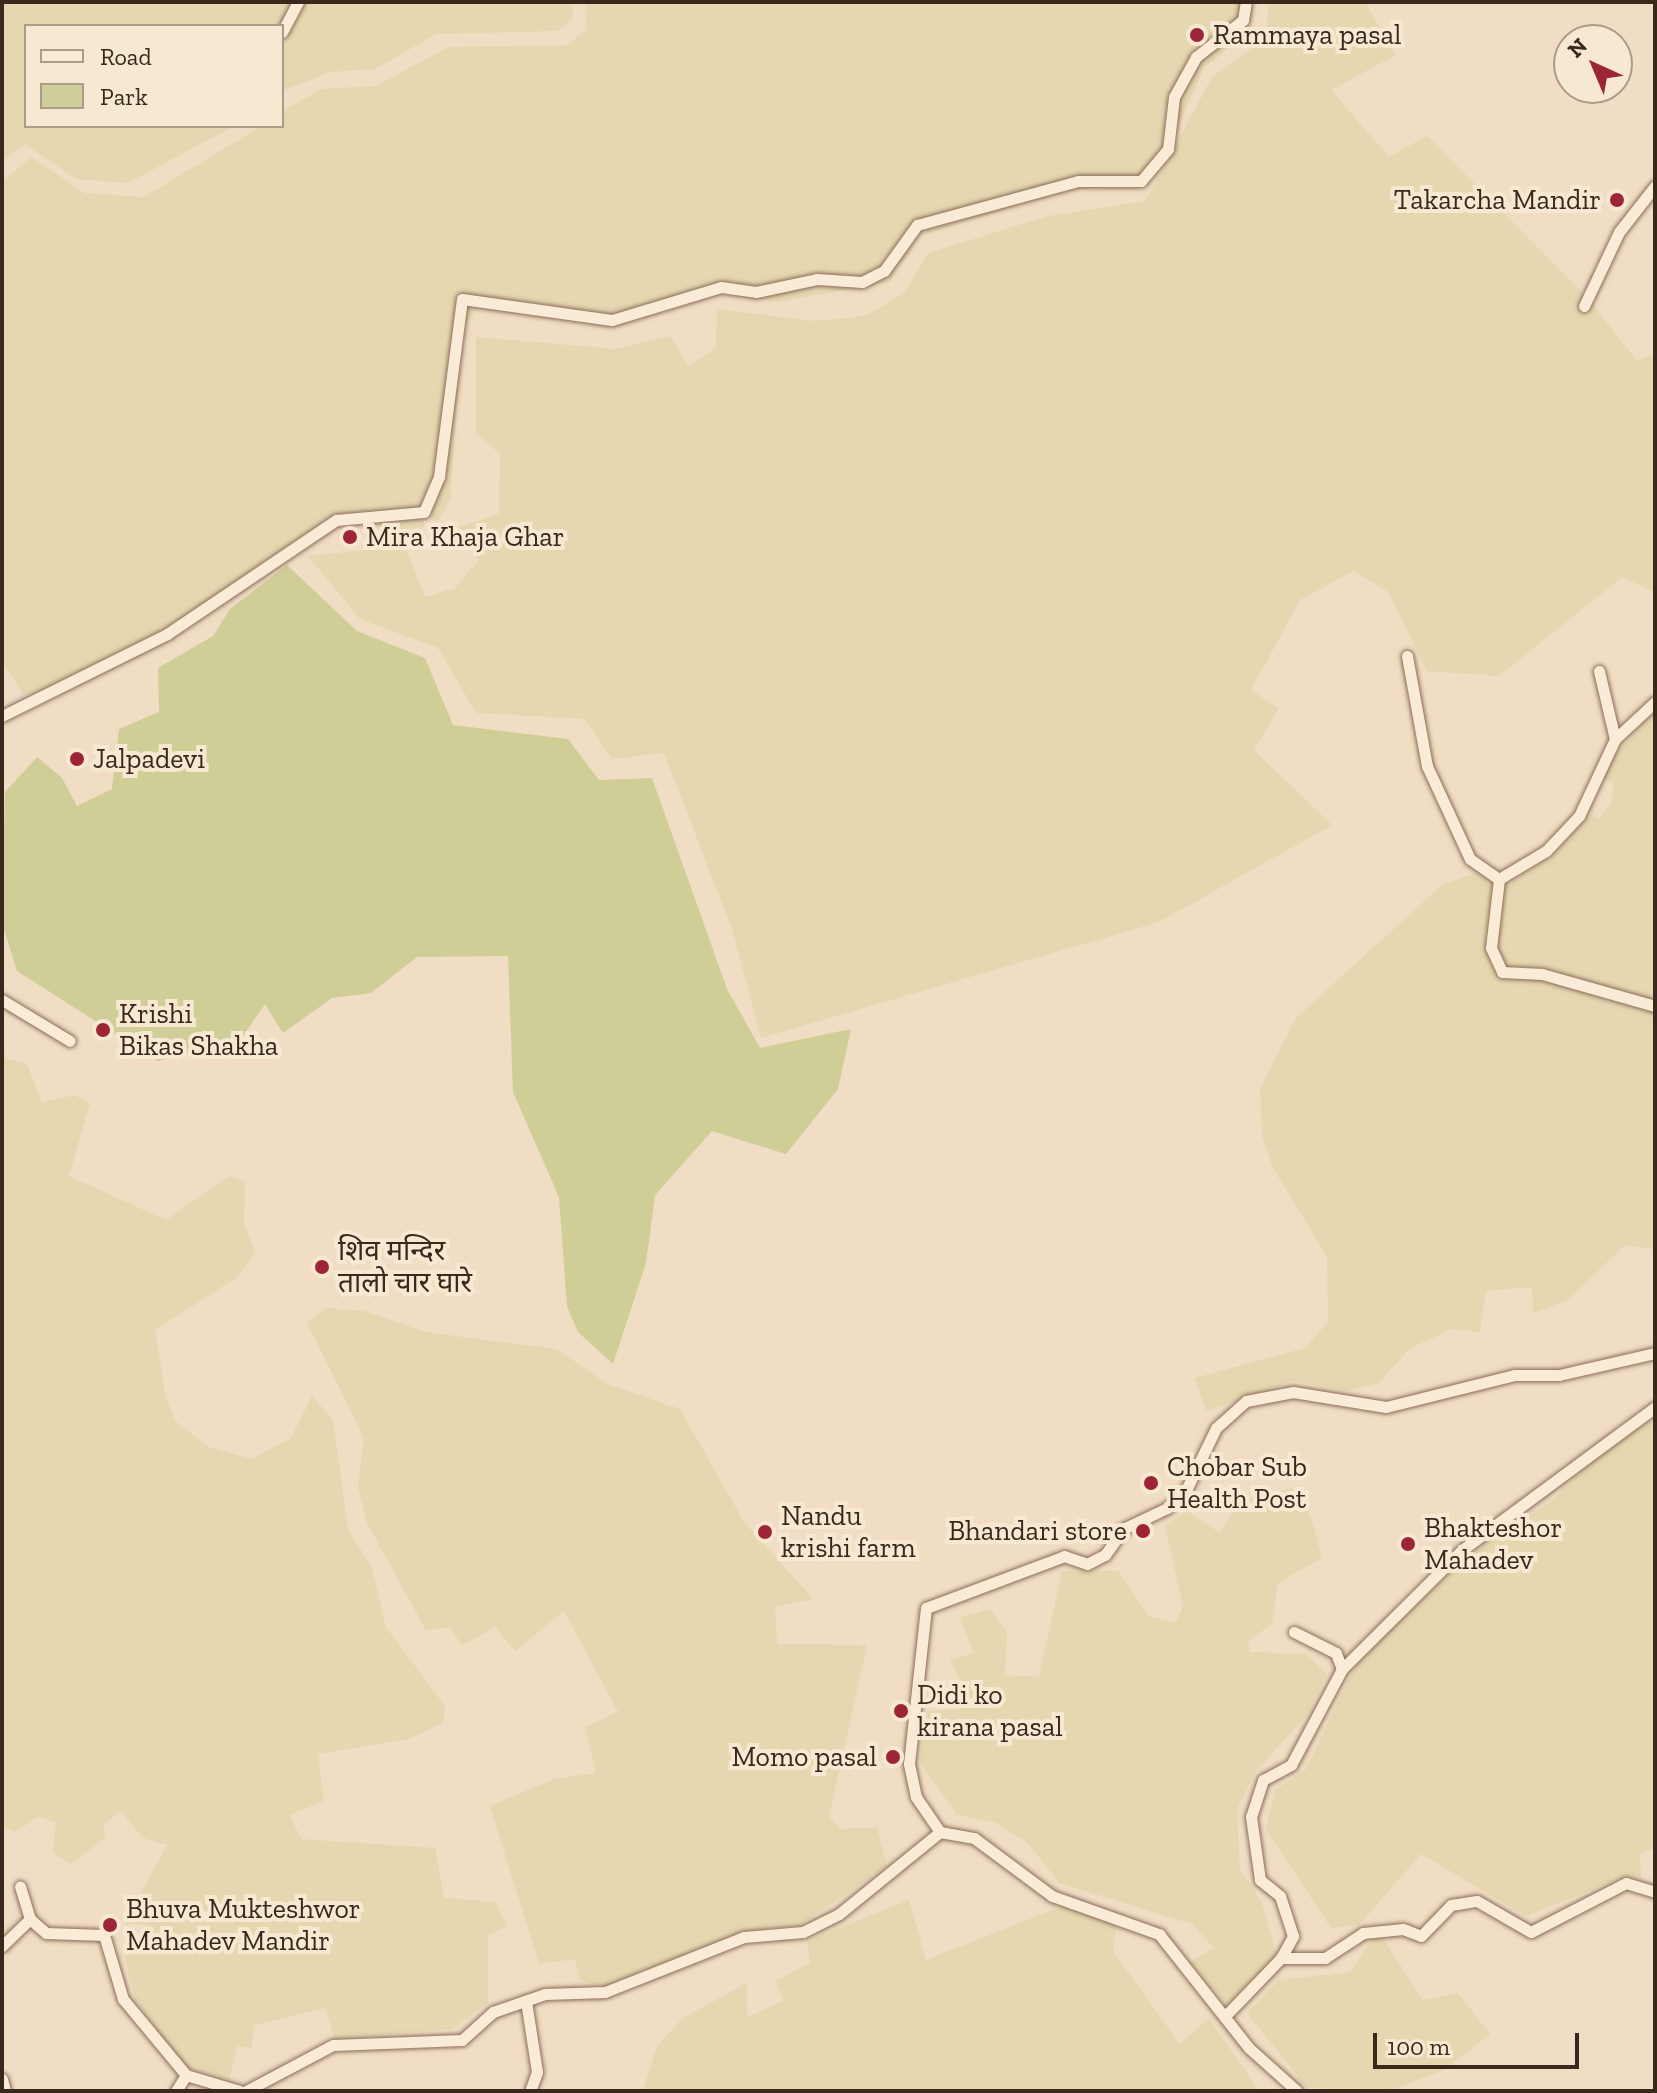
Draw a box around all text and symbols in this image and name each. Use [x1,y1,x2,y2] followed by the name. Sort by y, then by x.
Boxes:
[1213,18,1401,52] place label: Rammaya pasal
[24,24,284,128] legend
[1553,24,1633,104] north arrow
[1188,26,1206,44] marker: Rammaya pasal
[1562,32,1593,63] text: N
[100,42,152,71] text: Road
[100,82,148,111] text: Park
[1394,183,1601,217] place label: Takarcha Mandir
[1608,191,1626,209] marker: Takarcha Mandir
[366,520,565,554] place label: Mira Khaja Ghar
[341,528,359,546] marker: Mira Khaja Ghar
[93,742,205,776] place label: Jalpadevi
[68,750,86,768] marker: Jalpadevi
[119,997,278,1063] place label: Krishi Bikas Shakha
[94,1021,112,1039] marker: Krishi Bikas Shakha
[338,1234,472,1300] place label: शिव मन्दिर तालो चार घारे
[313,1258,331,1276] marker: शिव मन्दिर तालो चार घारे
[1167,1450,1307,1516] place label: Chobar Sub Health Post
[1142,1474,1160,1492] marker: Chobar Sub Health Post
[781,1499,916,1565] place label: Nandu krishi farm
[1424,1511,1562,1577] place label: Bhakteshor Mahadev
[948,1514,1127,1548] place label: Bhandari store
[1134,1522,1152,1540] marker: Bhandari store
[756,1523,774,1541] marker: Nandu krishi farm
[1399,1535,1417,1553] marker: Bhakteshor Mahadev
[917,1678,1063,1744] place label: Didi ko kirana pasal
[892,1702,910,1720] marker: Didi ko kirana pasal
[732,1740,877,1774] place label: Momo pasal
[884,1748,902,1766] marker: Momo pasal
[126,1892,361,1958] place label: Bhuva Mukteshwor Mahadev Mandir
[101,1916,119,1934] marker: Bhuva Mukteshwor Mahadev Mandir
[1377,2017,1583,2067] scale bar
[1387,2032,1450,2061] text: 100 m

